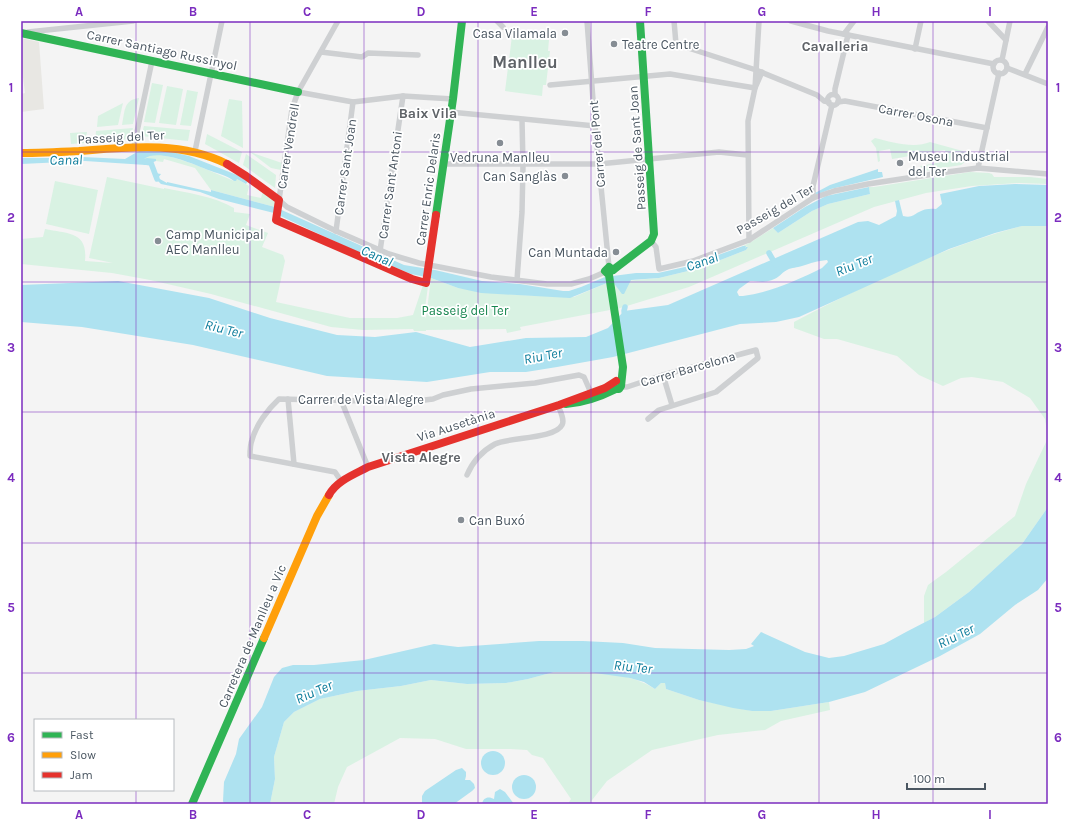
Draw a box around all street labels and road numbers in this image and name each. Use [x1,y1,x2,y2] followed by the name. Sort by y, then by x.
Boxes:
[85,27,239,73] street label: Carrer Santiago Russinyol
[625,85,649,211] street label: Passeig de Sant Joan
[586,100,608,188] street label: Carrer del Pont
[877,100,955,130] street label: Carrer Osona
[274,102,302,190] street label: Carrer Vendrell
[331,118,359,216] street label: Carrer Sant Joan
[77,127,165,147] street label: Passeig del Ter
[375,130,405,240] street label: Carrer Sant Antoni
[413,131,443,246] street label: Carrer Enric Delaris
[734,181,817,237] street label: Passeig del Ter
[639,348,737,390] street label: Carrer Barcelona
[298,392,424,407] street label: Carrer de Vista Alegre
[415,405,497,445] street label: Via Ausetània
[215,562,289,710] street label: Carretera de Manlleu a Vic

